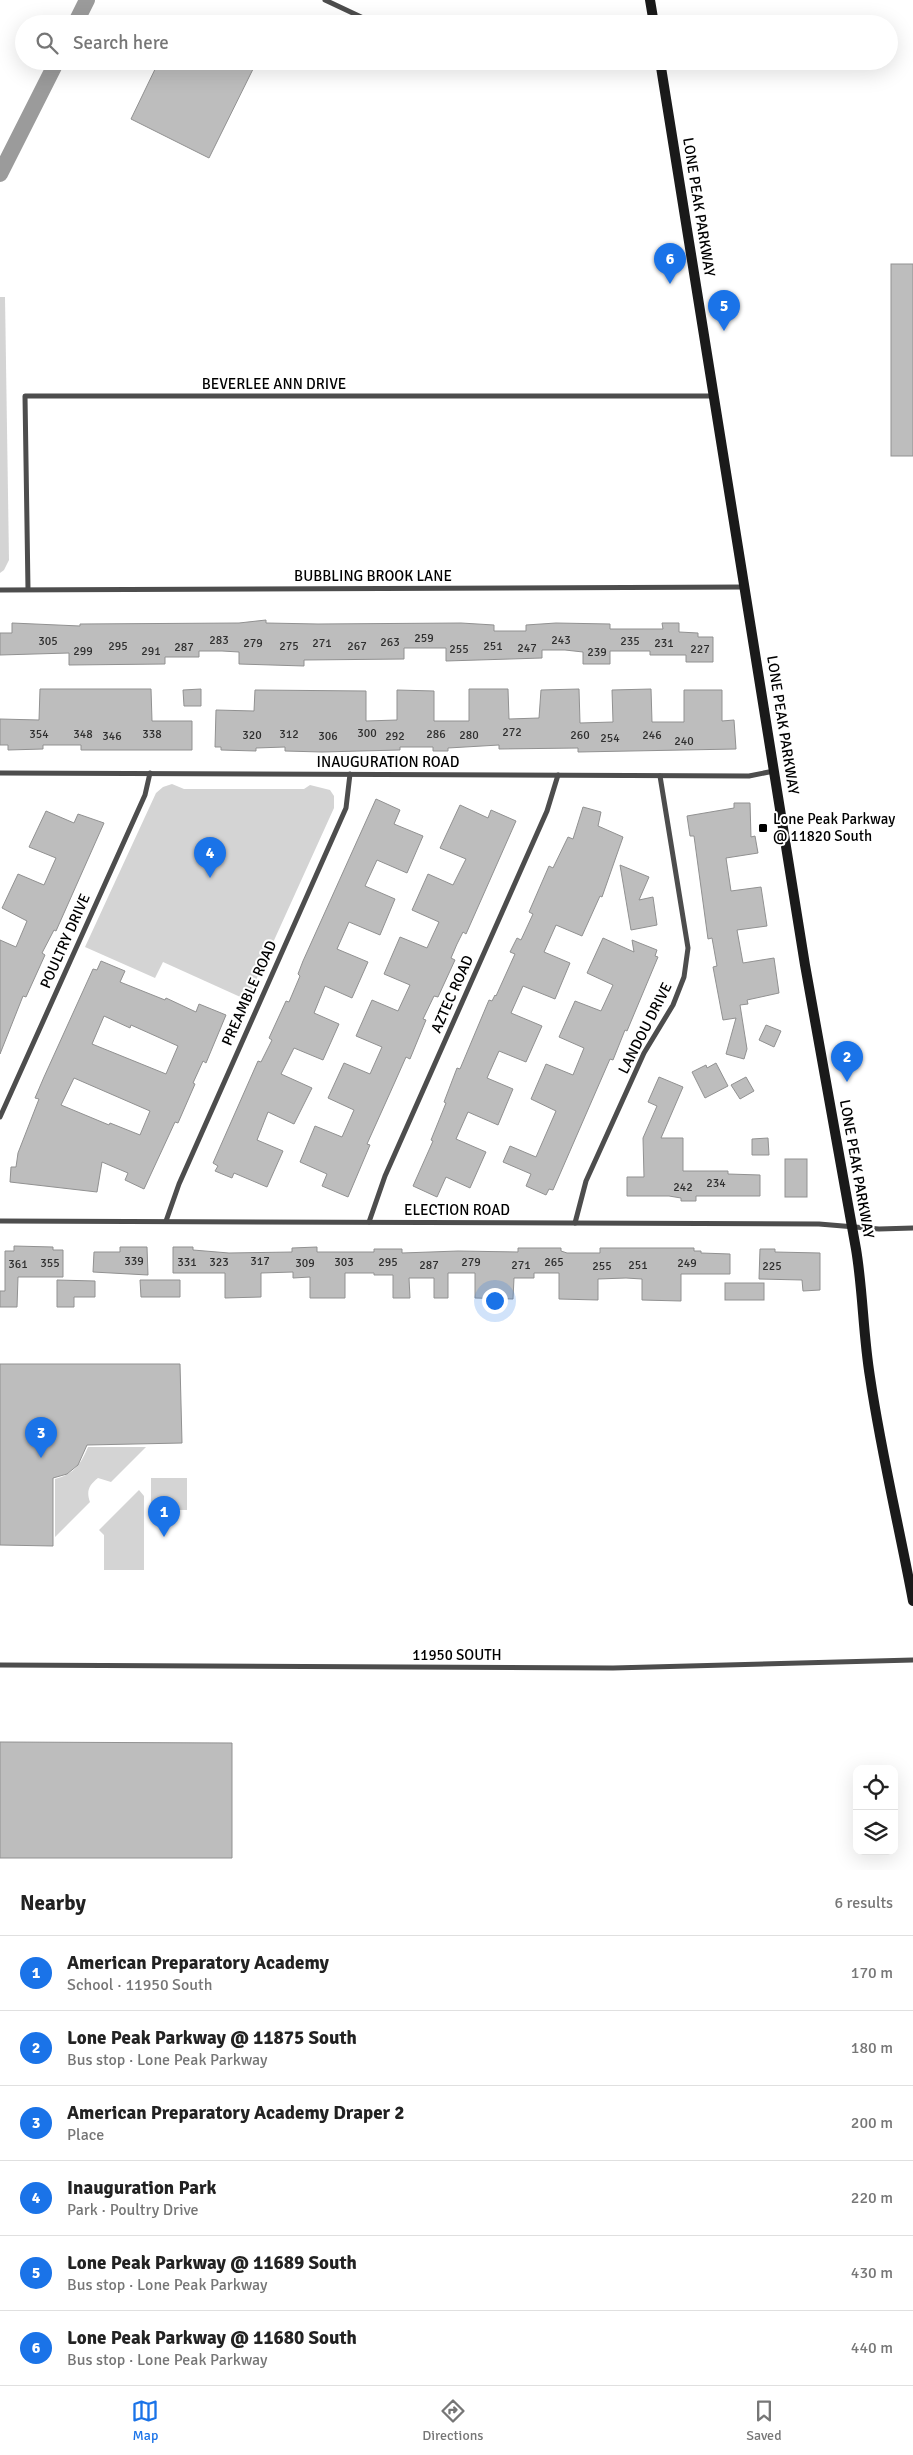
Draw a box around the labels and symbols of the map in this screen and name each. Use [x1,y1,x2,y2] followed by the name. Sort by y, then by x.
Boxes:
[679,136,719,278] street label: LONE PEAK PARKWAY
[654,243,686,284] pin: 6
[708,290,740,331] pin: 5
[202,375,346,393] street label: BEVERLEE ANN DRIVE
[294,567,452,585] street label: BUBBLING BROOK LANE
[414,631,434,646] house number: 259
[209,633,229,648] house number: 283
[551,633,571,648] house number: 243
[38,634,58,649] house number: 305
[620,634,640,649] house number: 235
[380,635,400,650] house number: 263
[243,636,263,651] house number: 279
[312,636,332,651] house number: 271
[654,636,674,651] house number: 231
[108,639,128,654] house number: 295
[279,639,299,654] house number: 275
[347,639,367,654] house number: 267
[483,639,503,654] house number: 251
[174,640,194,655] house number: 287
[517,641,537,656] house number: 247
[449,642,469,657] house number: 255
[690,642,710,657] house number: 227
[73,644,93,659] house number: 299
[141,644,161,659] house number: 291
[587,645,607,660] house number: 239
[763,654,803,796] street label: LONE PEAK PARKWAY
[502,725,522,740] house number: 272
[357,726,377,741] house number: 300
[29,727,49,742] house number: 354
[73,727,93,742] house number: 348
[142,727,162,742] house number: 338
[279,727,299,742] house number: 312
[426,727,446,742] house number: 286
[242,728,262,743] house number: 320
[459,728,479,743] house number: 280
[570,728,590,743] house number: 260
[642,728,662,743] house number: 246
[102,729,122,744] house number: 346
[318,729,338,744] house number: 306
[385,729,405,744] house number: 292
[600,731,620,746] house number: 254
[674,734,694,749] house number: 240
[317,753,459,771] street label: INAUGURATION ROAD
[773,810,895,845] place label: Lone Peak Parkway @ 11820 South
[757,822,769,834] marker: Lone Peak Parkway @ 11820 South
[194,837,226,878] pin: 4
[36,891,94,991] street label: POULTRY DRIVE
[218,938,280,1048] street label: PREAMBLE ROAD
[427,952,477,1036] street label: AZTEC ROAD
[614,979,676,1077] street label: LANDOU DRIVE
[831,1041,863,1082] pin: 2
[836,1098,878,1240] street label: LONE PEAK PARKWAY
[706,1176,726,1191] house number: 234
[673,1180,693,1195] house number: 242
[404,1201,510,1219] street label: ELECTION ROAD
[124,1254,144,1269] house number: 339
[250,1254,270,1269] house number: 317
[177,1255,197,1270] house number: 331
[209,1255,229,1270] house number: 323
[334,1255,354,1270] house number: 303
[378,1255,398,1270] house number: 295
[461,1255,481,1270] house number: 279
[544,1255,564,1270] house number: 265
[40,1256,60,1271] house number: 355
[295,1256,315,1271] house number: 309
[677,1256,697,1271] house number: 249
[8,1257,28,1272] house number: 361
[419,1258,439,1273] house number: 287
[511,1258,531,1273] house number: 271
[628,1258,648,1273] house number: 251
[592,1259,612,1274] house number: 255
[762,1259,782,1274] house number: 225
[482,1288,508,1314] your location
[25,1417,57,1458] pin: 3
[148,1496,180,1537] pin: 1
[412,1646,502,1664] street label: 11950 SOUTH

